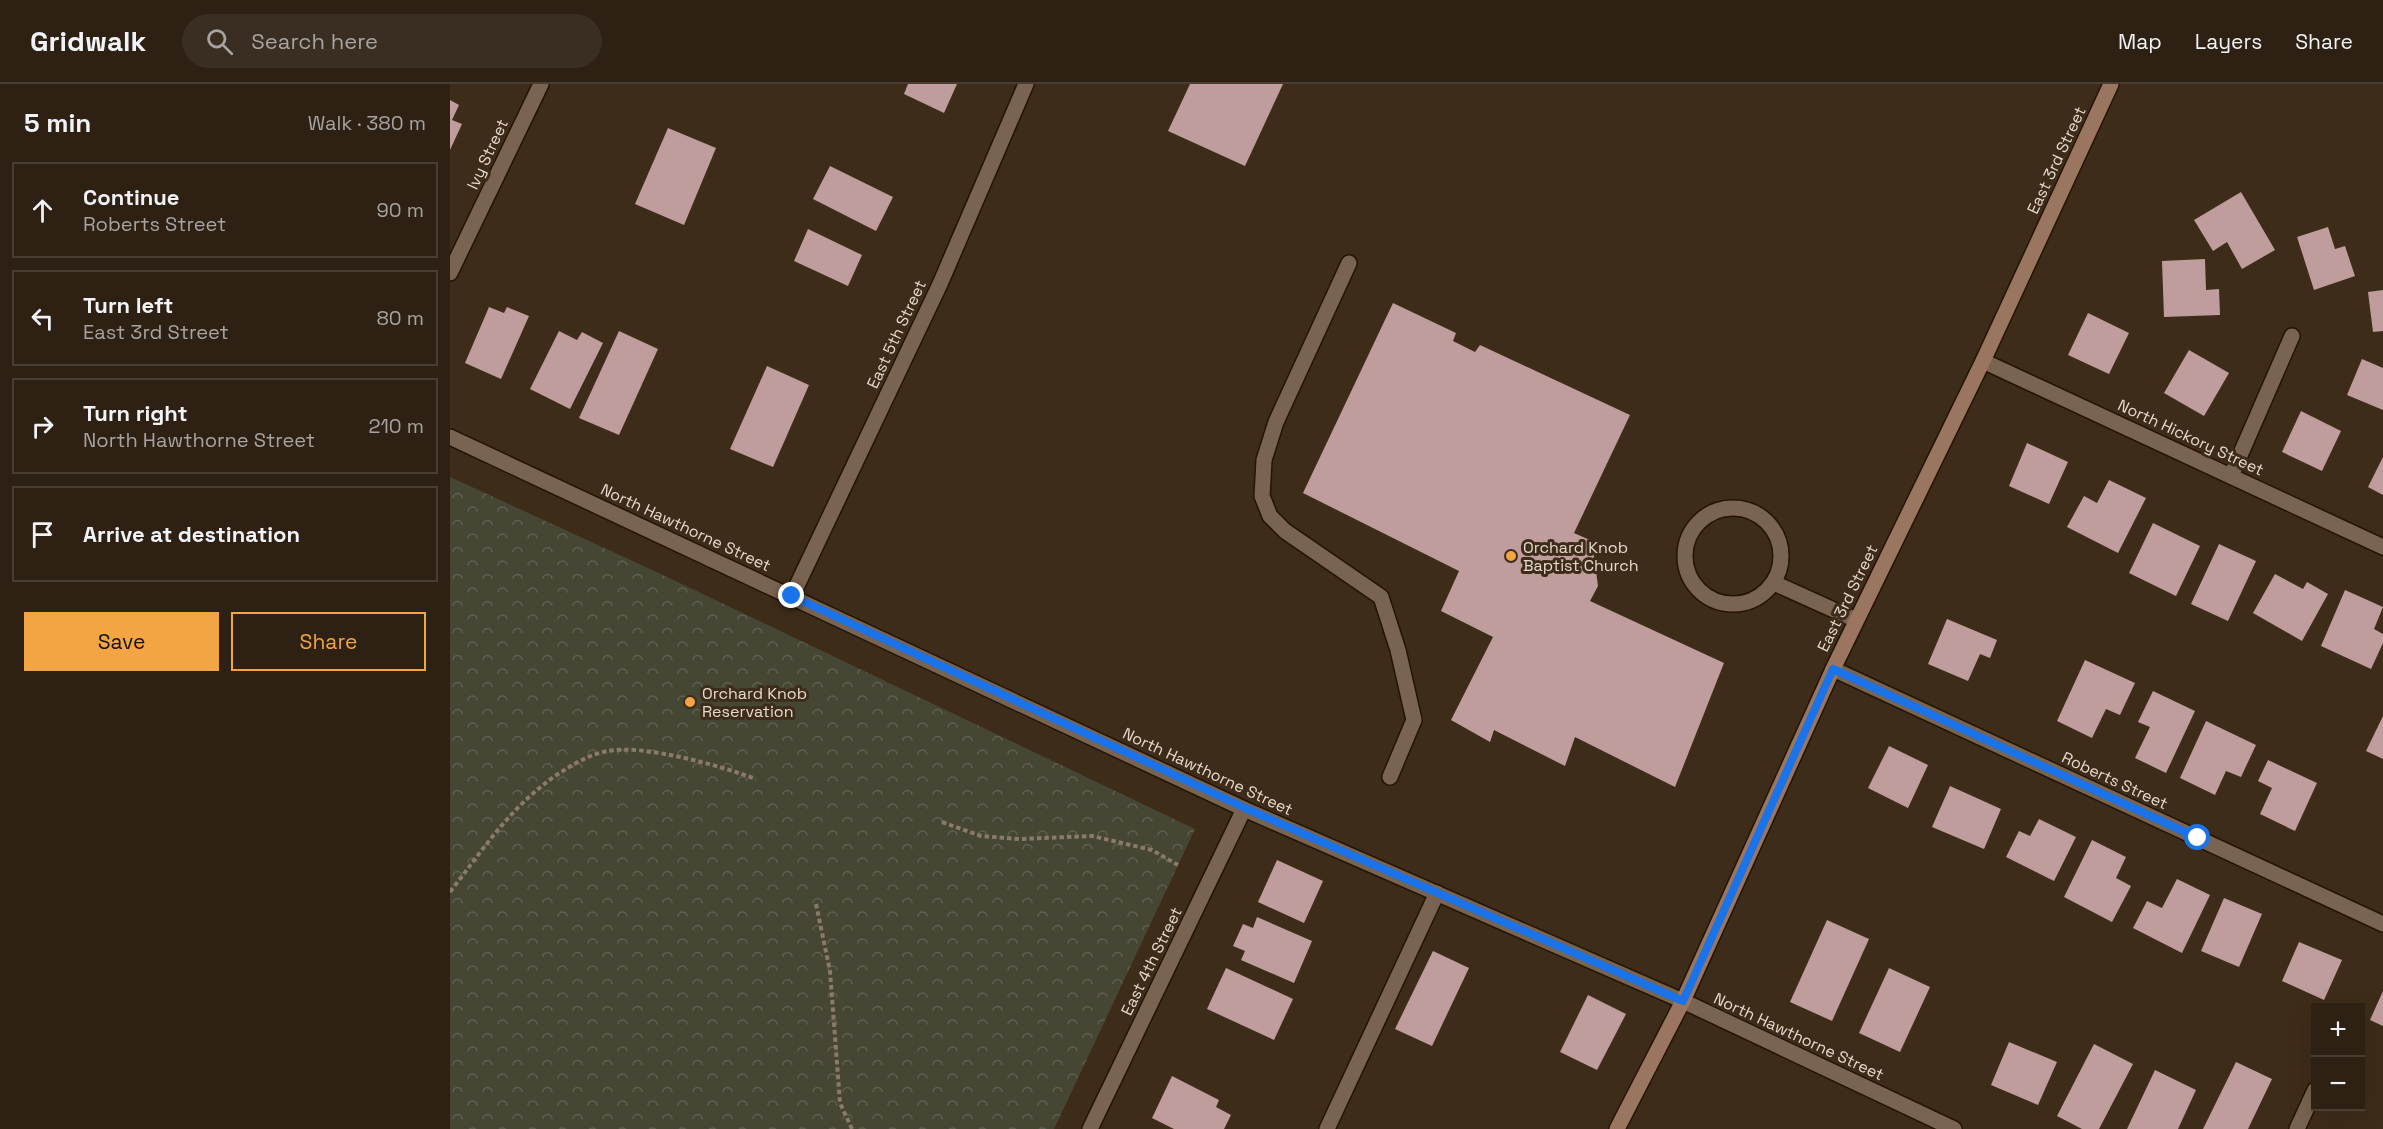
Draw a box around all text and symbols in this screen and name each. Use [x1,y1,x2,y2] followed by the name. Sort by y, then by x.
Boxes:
[182,14,602,68] search box
[30,23,146,59] text: Gridwalk
[203,25,236,58] icon: search
[251,27,378,55] text: Search here
[2118,28,2162,55] text: Map
[2195,28,2262,55] text: Layers
[2295,28,2353,55] text: Share
[2022,103,2091,217] street label: East 3rd Street
[24,106,91,140] text: 5 min
[308,110,426,136] text: Walk · 380 m
[462,116,513,193] street label: Ivy Street
[83,183,179,211] text: Continue
[26,194,59,227] icon: ahead
[377,197,424,223] text: 90 m
[83,211,226,237] text: Roberts Street
[862,276,931,392] street label: East 5th Street
[83,291,173,319] text: Turn left
[26,302,59,335] icon: left
[376,305,424,331] text: 80 m
[83,319,229,345] text: East 3rd Street
[2114,394,2267,481] street label: North Hickory Street
[83,399,188,427] text: Turn right
[26,410,59,443] icon: right
[368,413,424,439] text: 210 m
[83,427,315,453] text: North Hawthorne Street
[597,479,774,576] street label: North Hawthorne Street
[26,518,59,551] icon: arrive
[83,520,300,548] text: Arrive at destination
[1523,537,1639,576] place label: Orchard Knob Baptist Church
[1812,541,1882,655] street label: East 3rd Street
[1504,549,1518,563] marker: Orchard Knob Baptist Church
[778,582,804,608] route end
[24,612,219,671] button: Save
[231,612,426,671] button: Share
[702,683,807,722] place label: Orchard Knob Reservation
[683,695,697,709] marker: Orchard Knob Reservation
[1119,723,1296,820] street label: North Hawthorne Street
[2058,747,2171,814] street label: Roberts Street
[2184,824,2210,850] route start
[1116,904,1187,1019] street label: East 4th Street
[1710,988,1887,1085] street label: North Hawthorne Street
[2311,1003,2365,1111] map controls
[2311,1003,2365,1057] button: +
[2311,1057,2365,1111] button: −

